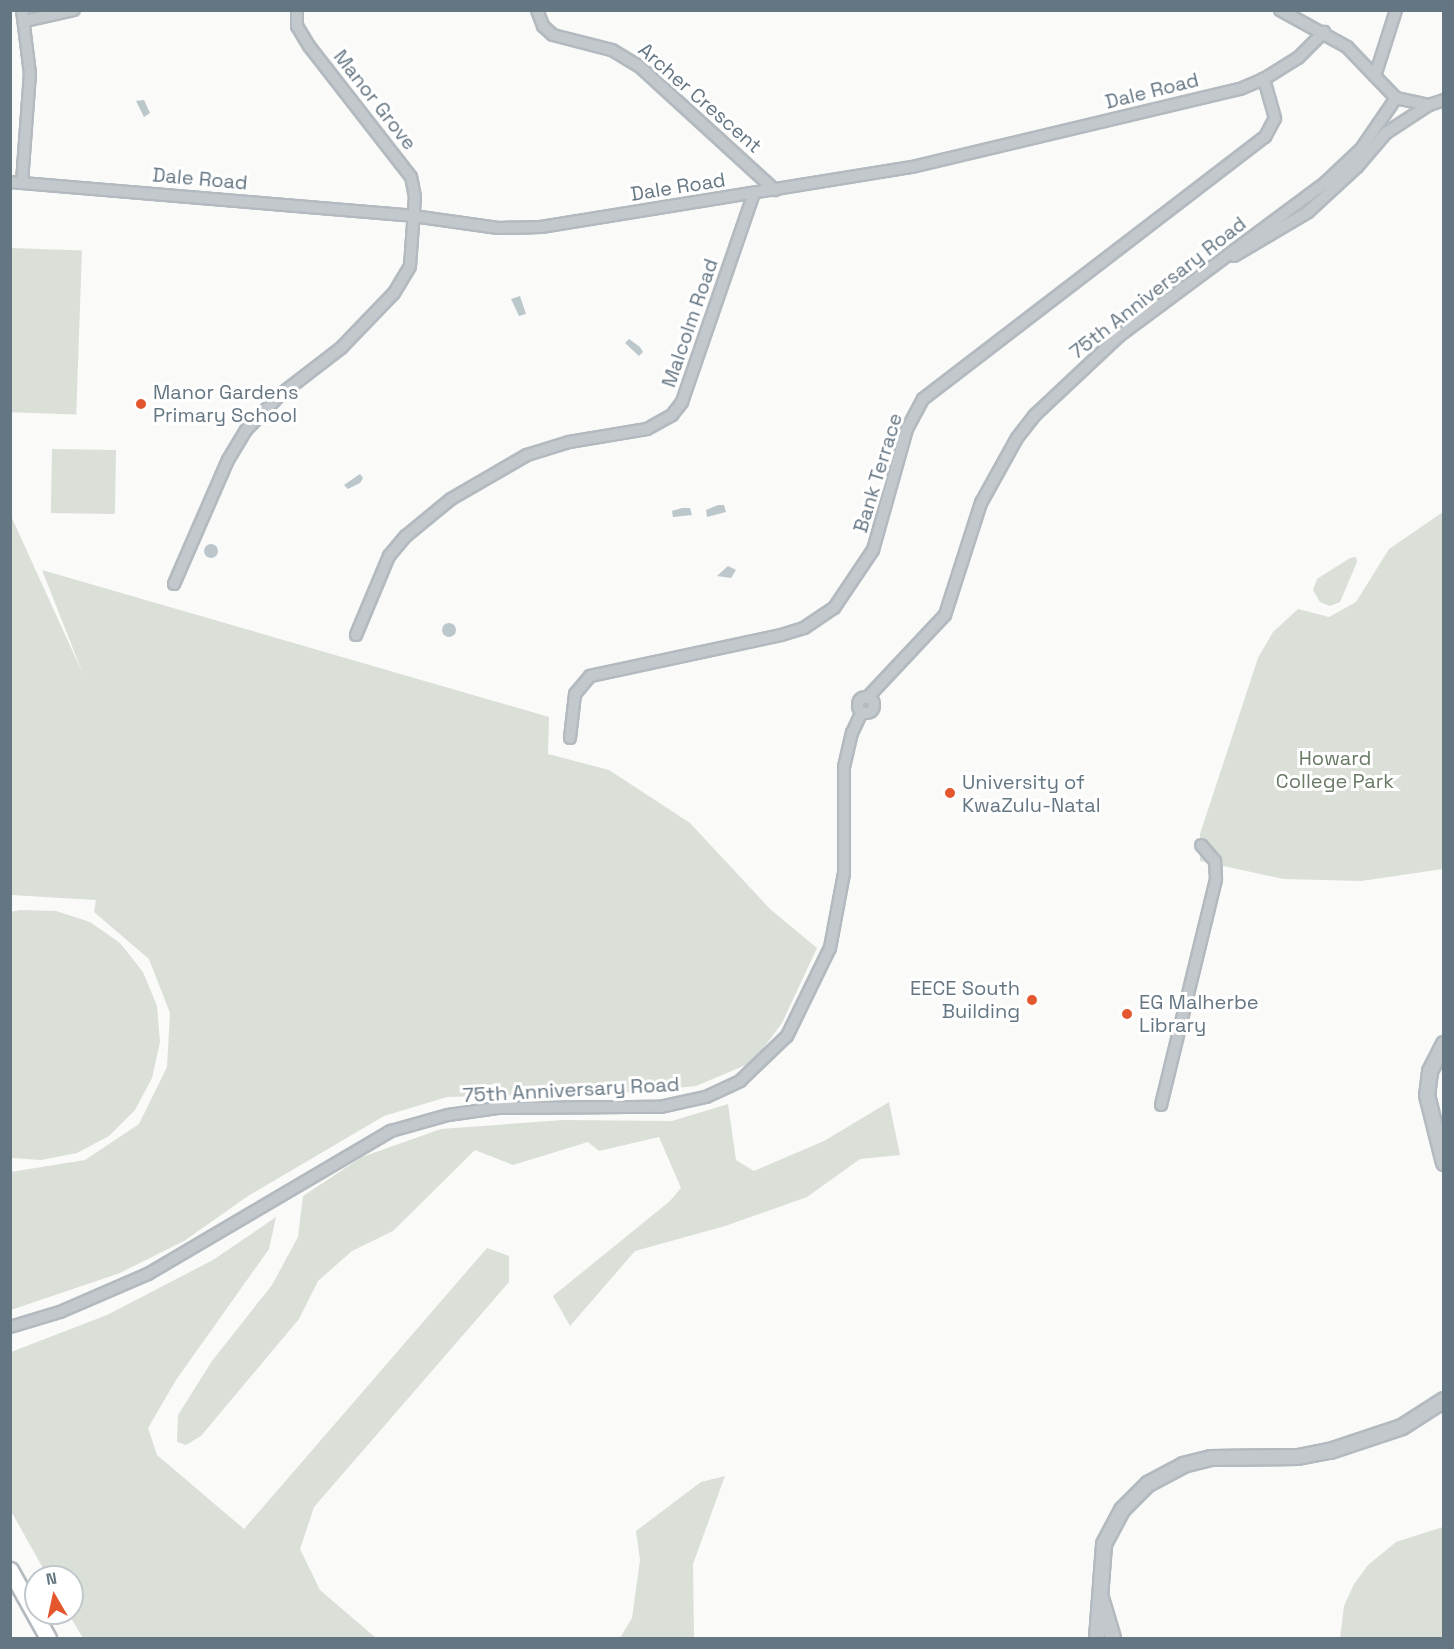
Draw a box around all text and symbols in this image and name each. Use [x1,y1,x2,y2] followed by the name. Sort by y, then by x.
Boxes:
[633,38,767,158] street label: Archer Crescent
[328,45,422,155] street label: Manor Grove
[1103,68,1201,114] street label: Dale Road
[151,163,249,195] street label: Dale Road
[629,168,727,206] street label: Dale Road
[1065,212,1251,364] street label: 75th Anniversary Road
[657,256,723,390] street label: Malcolm Road
[153,380,298,427] place label: Manor Gardens Primary School
[134,397,148,411] marker: Manor Gardens Primary School
[848,410,908,536] street label: Bank Terrace
[1276,747,1394,794] park label: Howard College Park
[962,770,1101,817] place label: University of KwaZulu-Natal
[943,786,957,800] marker: University of KwaZulu-Natal
[910,976,1020,1023] place label: EECE South Building
[1139,990,1259,1037] place label: EG Malherbe Library
[1025,993,1039,1007] marker: EECE South Building
[1120,1007,1134,1021] marker: EG Malherbe Library
[462,1072,680,1108] street label: 75th Anniversary Road
[24,1565,84,1625] north arrow
[44,1567,58,1590] text: N

